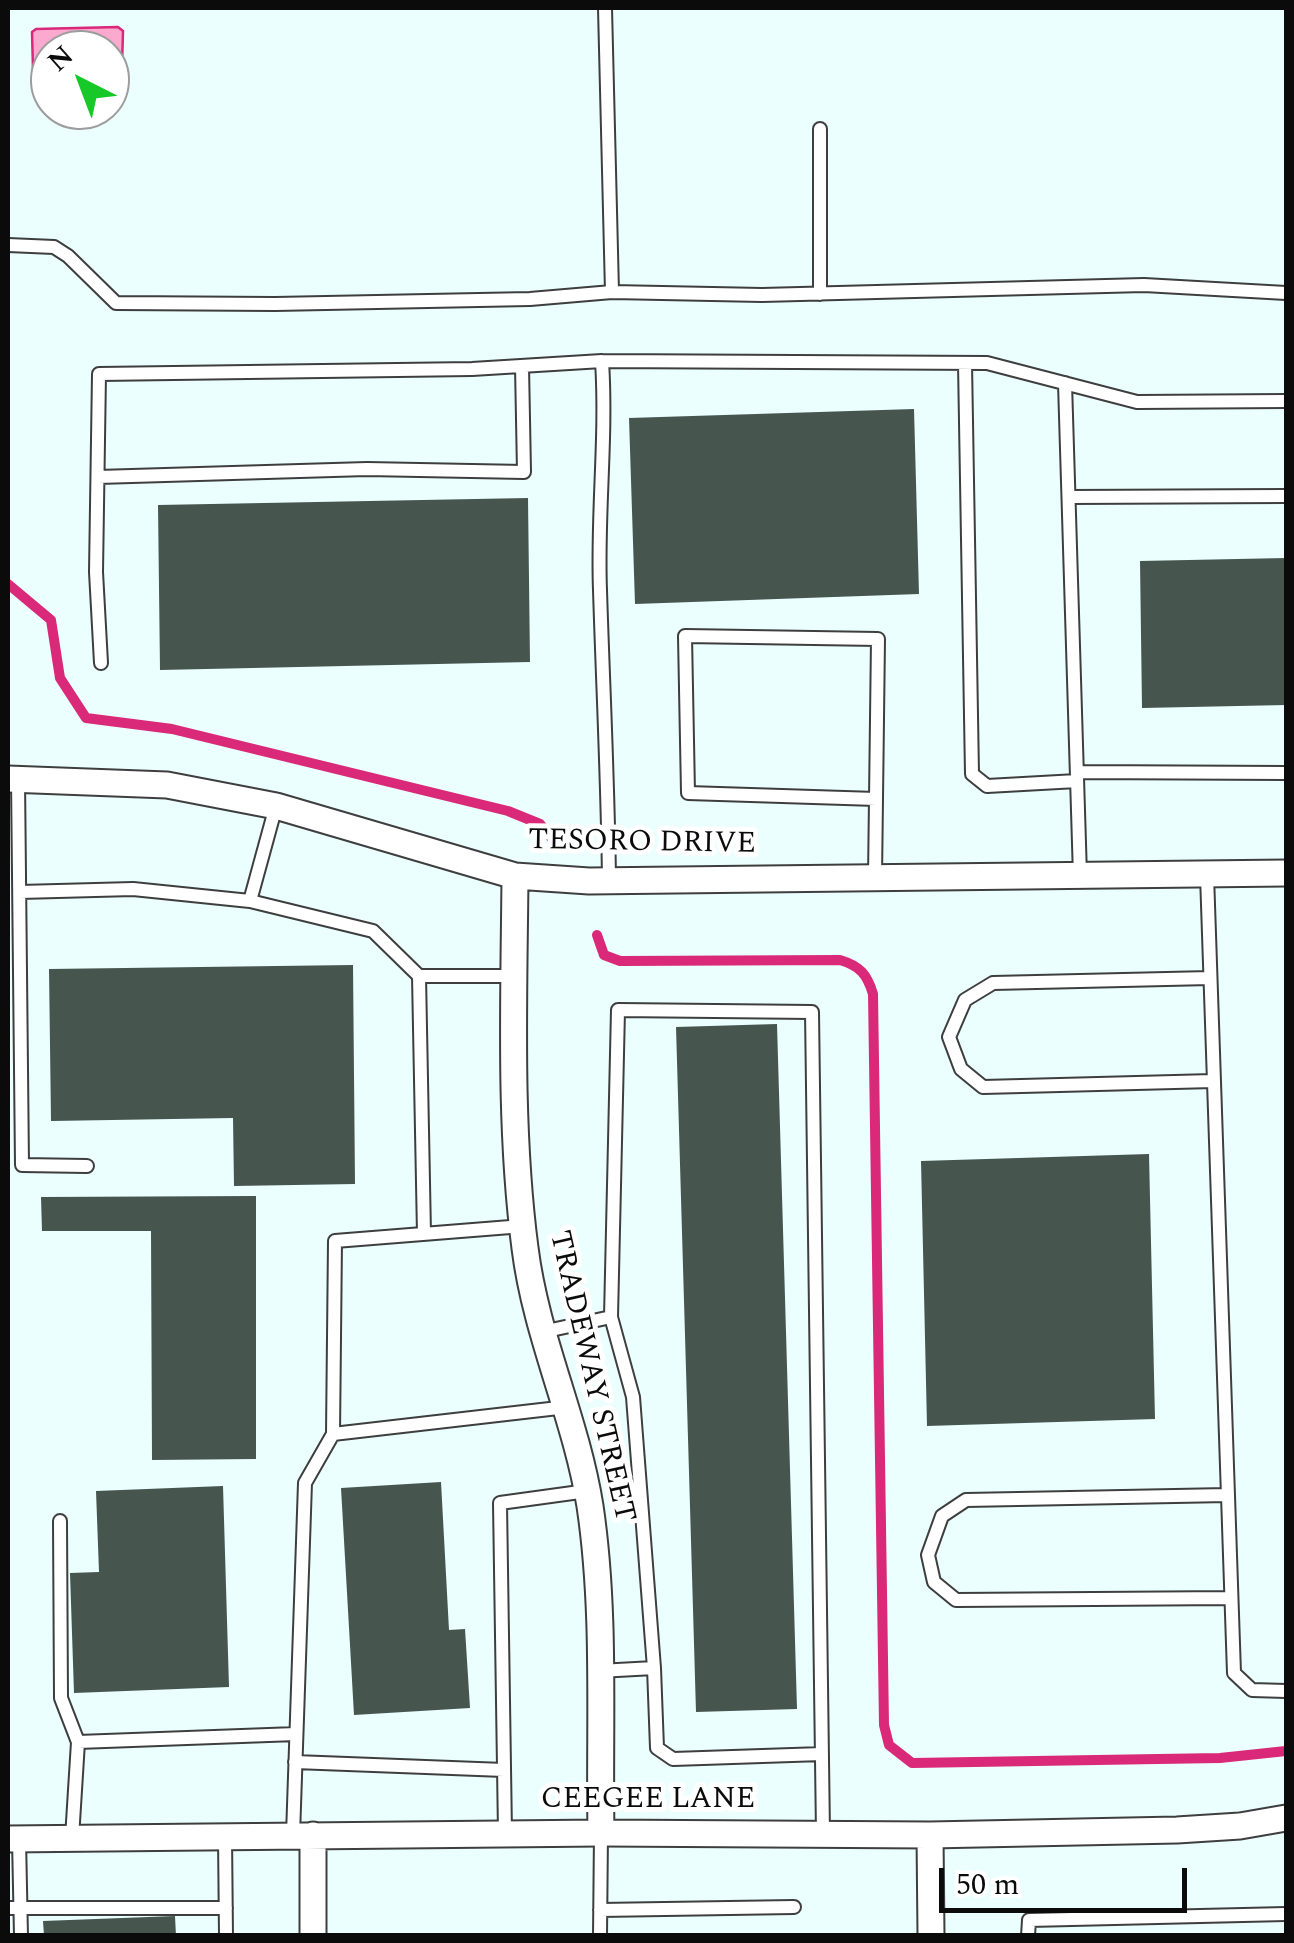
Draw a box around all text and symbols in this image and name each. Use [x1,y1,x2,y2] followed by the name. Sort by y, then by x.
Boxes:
[30,30,130,130] north arrow
[38,35,84,82] text: N
[528,824,756,864] street label: TESORO DRIVE
[539,1228,641,1526] street label: TRADEWAY STREET
[541,1783,755,1819] street label: CEEGEE LANE
[944,1848,1192,1910] scale bar
[956,1862,1019,1908] text: 50 m

